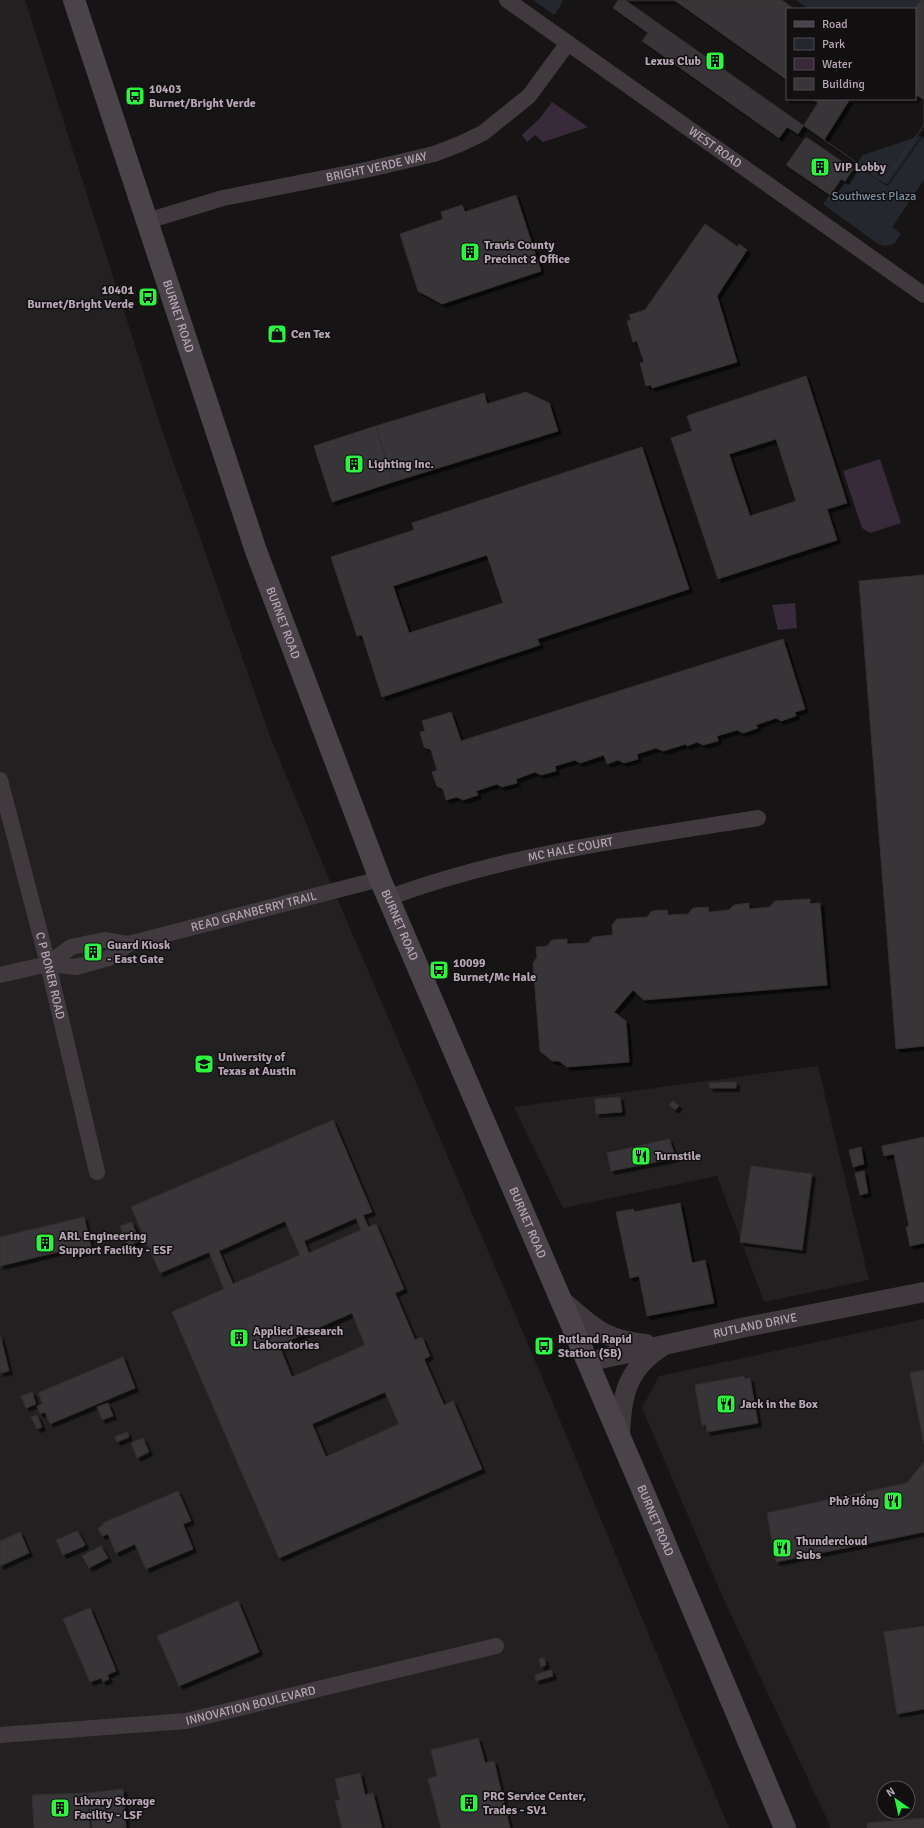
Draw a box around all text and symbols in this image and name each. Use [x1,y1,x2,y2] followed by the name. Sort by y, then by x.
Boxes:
[786,8,916,100] legend
[822,17,848,32] text: Road
[822,37,845,52] text: Park
[704,50,726,72] building icon: Lexus Club
[645,54,702,69] place label: Lexus Club
[822,57,853,72] text: Water
[822,77,865,92] text: Building
[149,82,256,111] place label: 10403 Burnet/Bright Verde
[124,85,146,107] bus stop icon: 10403 Burnet/Bright Verde
[686,123,745,171] street label: WEST ROAD
[325,148,429,185] street label: BRIGHT VERDE WAY
[809,156,831,178] building icon: VIP Lobby
[834,160,886,175] place label: VIP Lobby
[832,189,916,204] park label: Southwest Plaza
[484,238,570,267] place label: Travis County Precinct 2 Office
[459,241,481,263] building icon: Travis County Precinct 2 Office
[159,278,198,355] street label: BURNET ROAD
[27,283,135,312] place label: 10401 Burnet/Bright Verde
[137,286,159,308] bus stop icon: 10401 Burnet/Bright Verde
[266,323,288,345] shop icon: Cen Tex
[291,327,330,342] place label: Cen Tex
[343,453,365,475] building icon: Lighting Inc.
[368,457,434,472] place label: Lighting Inc.
[263,585,304,661] street label: BURNET ROAD
[526,834,614,865] street label: MC HALE COURT
[378,887,422,963] street label: BURNET ROAD
[189,888,318,935] street label: READ GRANBERRY TRAIL
[32,930,68,1021] street label: C P BONER ROAD
[107,938,171,967] place label: Guard Kiosk - East Gate
[82,941,104,963] building icon: Guard Kiosk - East Gate
[453,956,536,985] place label: 10099 Burnet/Mc Hale
[428,959,450,981] bus stop icon: 10099 Burnet/Mc Hale
[218,1050,297,1079] place label: University of Texas at Austin
[193,1053,215,1075] school or university icon: University of Texas at Austin
[630,1145,652,1167] restaurant icon: Turnstile
[655,1149,701,1164] place label: Turnstile
[506,1185,550,1261] street label: BURNET ROAD
[59,1229,173,1258] place label: ARL Engineering Support Facility - ESF
[34,1232,56,1254] building icon: ARL Engineering Support Facility - ESF
[712,1310,799,1342] street label: RUTLAND DRIVE
[253,1324,344,1353] place label: Applied Research Laboratories
[228,1327,250,1349] building icon: Applied Research Laboratories
[558,1332,632,1361] place label: Rutland Rapid Station (SB)
[533,1335,555,1357] bus stop icon: Rutland Rapid Station (SB)
[715,1393,737,1415] restaurant icon: Jack in the Box
[740,1397,818,1412] place label: Jack in the Box
[634,1483,677,1559] street label: BURNET ROAD
[882,1490,904,1512] restaurant icon: Phở Hồng
[829,1493,880,1509] place label: Phở Hồng
[796,1534,868,1563] place label: Thundercloud Subs
[771,1537,793,1559] restaurant icon: Thundercloud Subs
[184,1682,317,1728] street label: INNOVATION BOULEVARD
[876,1780,916,1820] north arrow
[884,1785,897,1800] text: N
[483,1789,586,1818] place label: PRC Service Center, Trades - SV1
[458,1792,480,1814] building icon: PRC Service Center, Trades - SV1
[74,1794,155,1823] place label: Library Storage Facility - LSF
[49,1797,71,1819] building icon: Library Storage Facility - LSF

